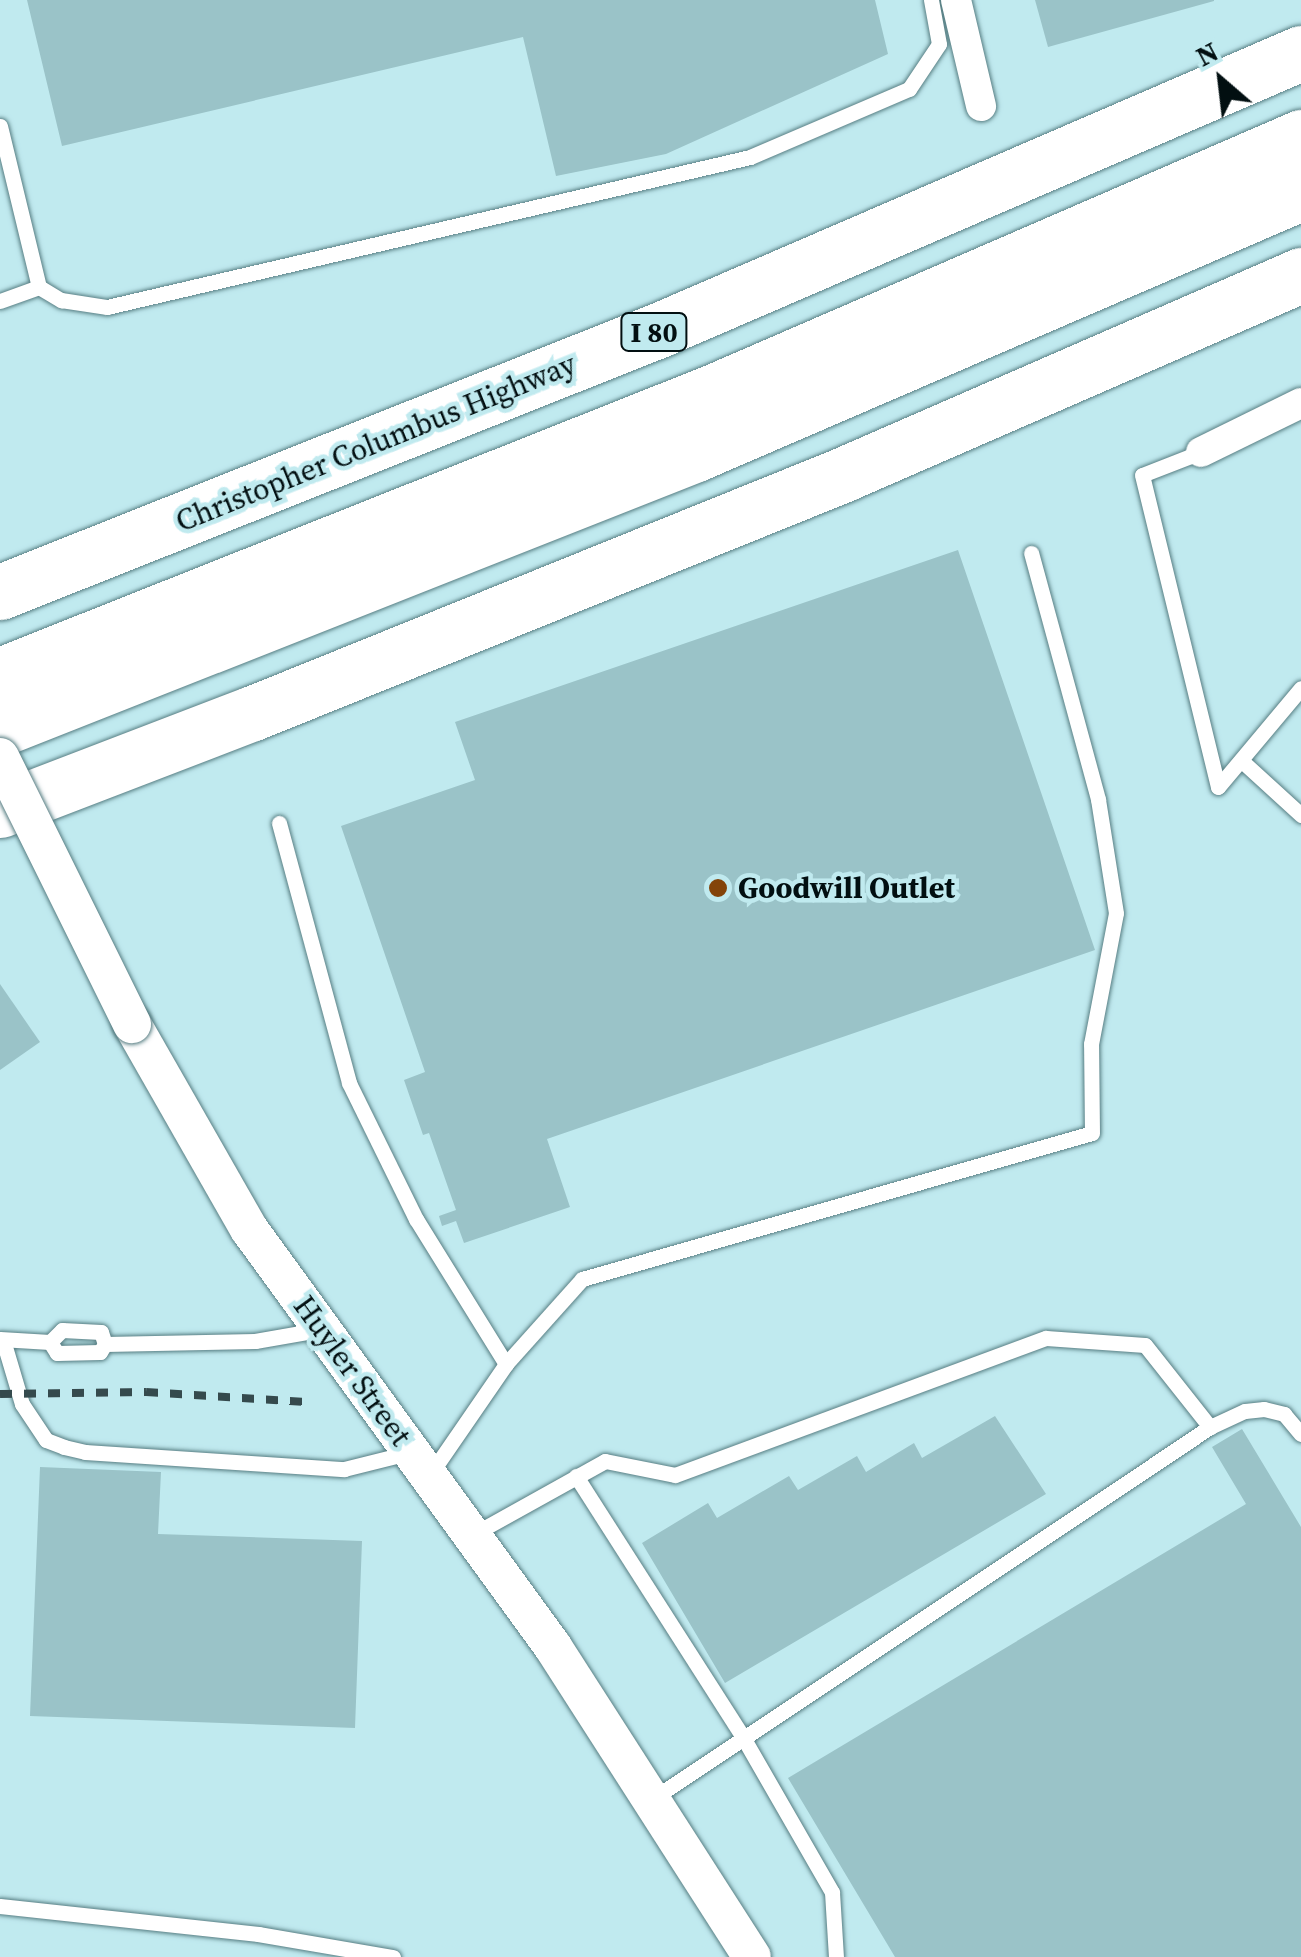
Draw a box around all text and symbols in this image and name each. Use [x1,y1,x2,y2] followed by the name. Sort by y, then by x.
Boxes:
[1171,30,1271,130] north arrow
[1189,32,1225,75] text: N
[619,309,689,355] road number: I 80
[171,346,581,540] street label: Christopher Columbus Highway
[738,870,955,906] place label: Goodwill Outlet
[707,877,729,899] marker: Goodwill Outlet
[286,1289,418,1453] street label: Huyler Street

